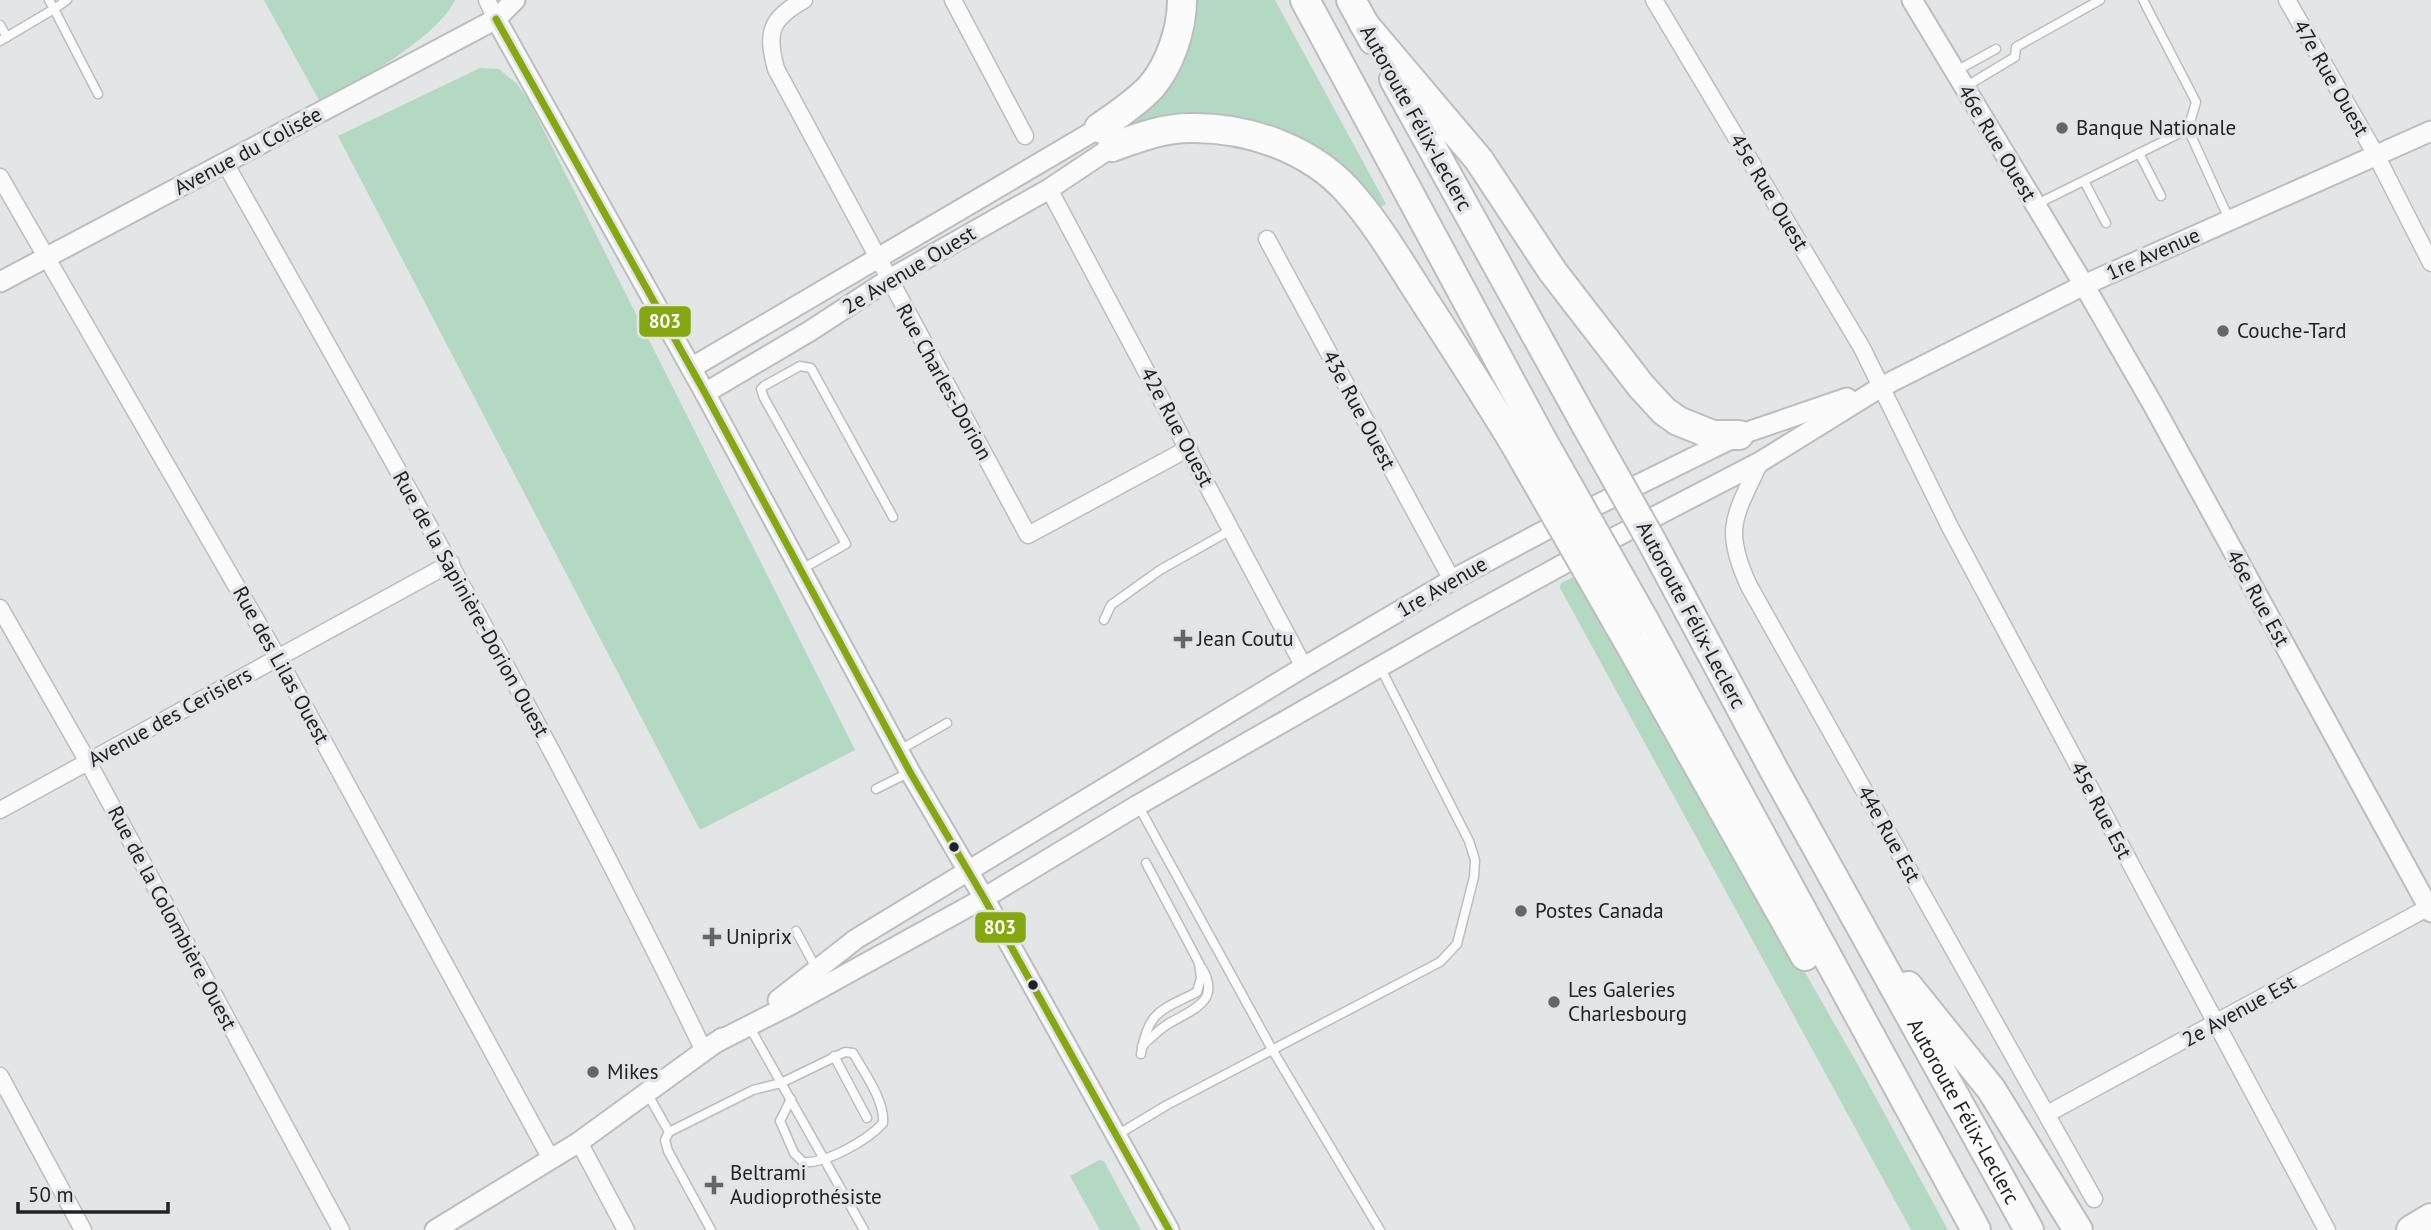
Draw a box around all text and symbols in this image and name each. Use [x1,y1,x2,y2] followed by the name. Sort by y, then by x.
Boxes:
[2287,15,2376,141] street label: 47e Rue Ouest
[1354,20,1479,215] street label: Autoroute Félix-Leclerc
[1952,79,2043,206] street label: 46e Rue Ouest
[169,100,326,201] street label: Avenue du Colisée
[2076,114,2236,141] place label: Banque Nationale
[2054,120,2070,136] marker: Banque Nationale
[1724,128,1815,255] street label: 45e Rue Ouest
[837,219,980,320] street label: 2e Avenue Ouest
[2102,221,2204,286] street label: 1re Avenue
[890,299,999,465] street label: Rue Charles-Dorion
[638,305,692,338] line badge: 803
[649,309,681,333] text: 803
[2237,317,2347,344] place label: Couche-Tard
[2215,323,2231,339] marker: Couche-Tard
[1317,345,1402,474] street label: 43e Rue Ouest
[1135,362,1220,491] street label: 42e Rue Ouest
[387,466,556,741] street label: Rue de la Sapinière-Dorion Ouest
[1631,516,1752,713] street label: Autoroute Félix-Leclerc
[2221,545,2296,651] street label: 46e Rue Est
[1392,550,1492,623] street label: 1re Avenue
[227,581,336,748] street label: Rue des Lilas Ouest
[1196,625,1294,652] place label: Jean Coutu
[1175,631,1191,647] marker: Jean Coutu
[83,660,257,773] street label: Avenue des Cerisiers
[2065,757,2138,863] street label: 45e Rue Est
[1852,781,1927,887] street label: 44e Rue Est
[102,801,243,1034] street label: Rue de la Colombière Ouest
[947,840,961,854] unlabelled marker
[1535,897,1664,924] place label: Postes Canada
[1513,903,1529,919] marker: Postes Canada
[974,911,1027,944] line badge: 803
[984,915,1016,939] text: 803
[726,923,792,950] place label: Uniprix
[704,929,720,945] marker: Uniprix
[2177,968,2300,1053] street label: 2e Avenue Est
[1568,976,1687,1027] place label: Les Galeries Charlesbourg
[1026,978,1040,992] unlabelled marker
[1546,994,1562,1010] marker: Les Galeries Charlesbourg
[1901,1014,2026,1209] street label: Autoroute Félix-Leclerc
[607,1058,659,1085] place label: Mikes
[585,1064,601,1080] marker: Mikes
[730,1159,882,1210] place label: Beltrami Audioprothésiste
[18,1170,168,1214] scale bar
[704,1175,724,1195] marker: Beltrami Audioprothésiste
[28,1181,74,1208] text: 50 m

